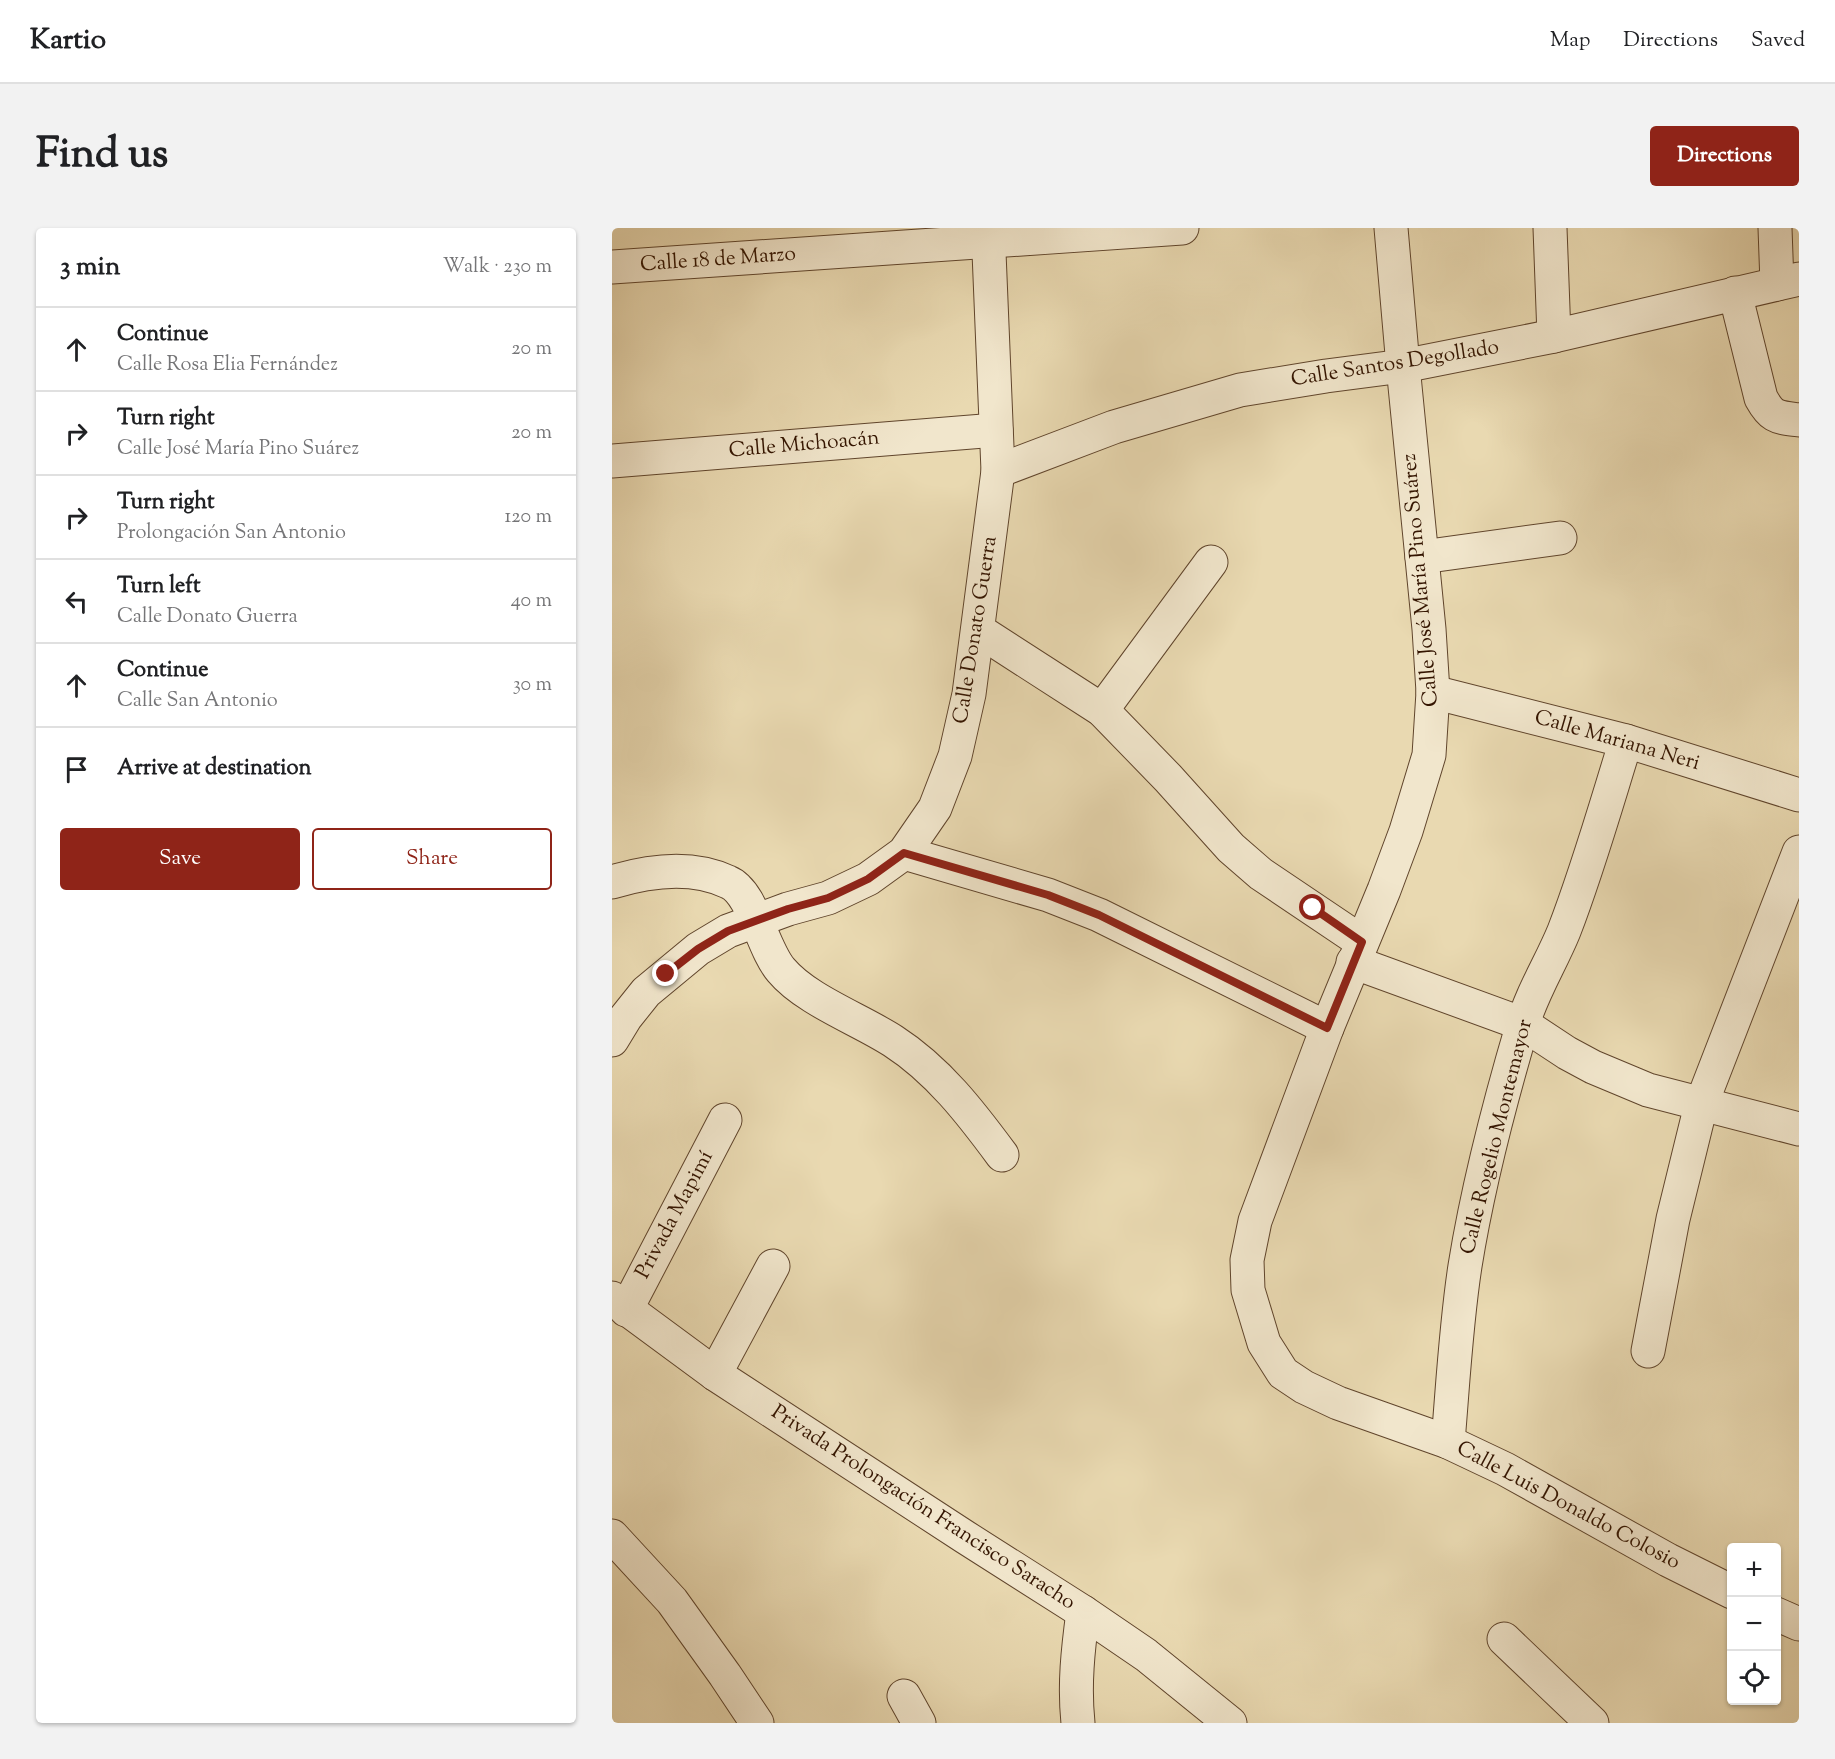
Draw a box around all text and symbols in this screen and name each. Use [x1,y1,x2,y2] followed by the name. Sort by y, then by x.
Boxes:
[30,21,106,61] text: Kartio
[1550,26,1590,56] text: Map
[1623,26,1718,56] text: Directions
[1751,26,1805,56] text: Saved
[36,126,168,186] text: Find us
[1650,126,1799,186] button: Directions
[639,240,797,280] street label: Calle 18 de Marzo
[60,249,120,286] text: 3 min
[443,253,552,282] text: Walk · 230 m
[117,319,208,351] text: Continue
[60,333,93,366] icon: ahead
[1289,333,1501,395] street label: Calle Santos Degollado
[511,335,552,364] text: 20 m
[117,351,338,380] text: Calle Rosa Elia Fernández
[117,403,214,435] text: Turn right
[60,417,93,450] icon: right
[511,419,552,448] text: 20 m
[727,423,881,467] street label: Calle Michoacán
[117,435,359,464] text: Calle José María Pino Suárez
[1395,452,1447,708] street label: Calle José María Pino Suárez
[117,487,214,519] text: Turn right
[60,501,93,534] icon: right
[504,503,552,532] text: 120 m
[117,519,346,548] text: Prolongación San Antonio
[946,534,1006,726] street label: Calle Donato Guerra
[117,571,200,603] text: Turn left
[60,585,93,618] icon: left
[511,587,552,616] text: 40 m
[117,603,298,632] text: Calle Donato Guerra
[117,655,208,687] text: Continue
[60,669,93,702] icon: ahead
[513,671,552,700] text: 30 m
[117,687,278,716] text: Calle San Antonio
[1531,703,1703,779] street label: Calle Mariana Neri
[60,753,93,786] icon: arrive
[117,753,312,785] text: Arrive at destination
[60,828,300,890] button: Save
[312,828,552,890] button: Share
[1299,894,1325,920] route start
[652,960,678,986] route end
[1453,1016,1541,1258] street label: Calle Rogelio Montemayor
[629,1146,721,1284] street label: Privada Mapimí
[765,1398,1081,1618] street label: Privada Prolongación Francisco Saracho
[1451,1434,1685,1578] street label: Calle Luis Donaldo Colosio
[1727,1543,1781,1705] map controls
[1727,1543,1781,1597] button: +
[1727,1597,1781,1651] button: −
[1727,1651,1781,1705] button: locate

